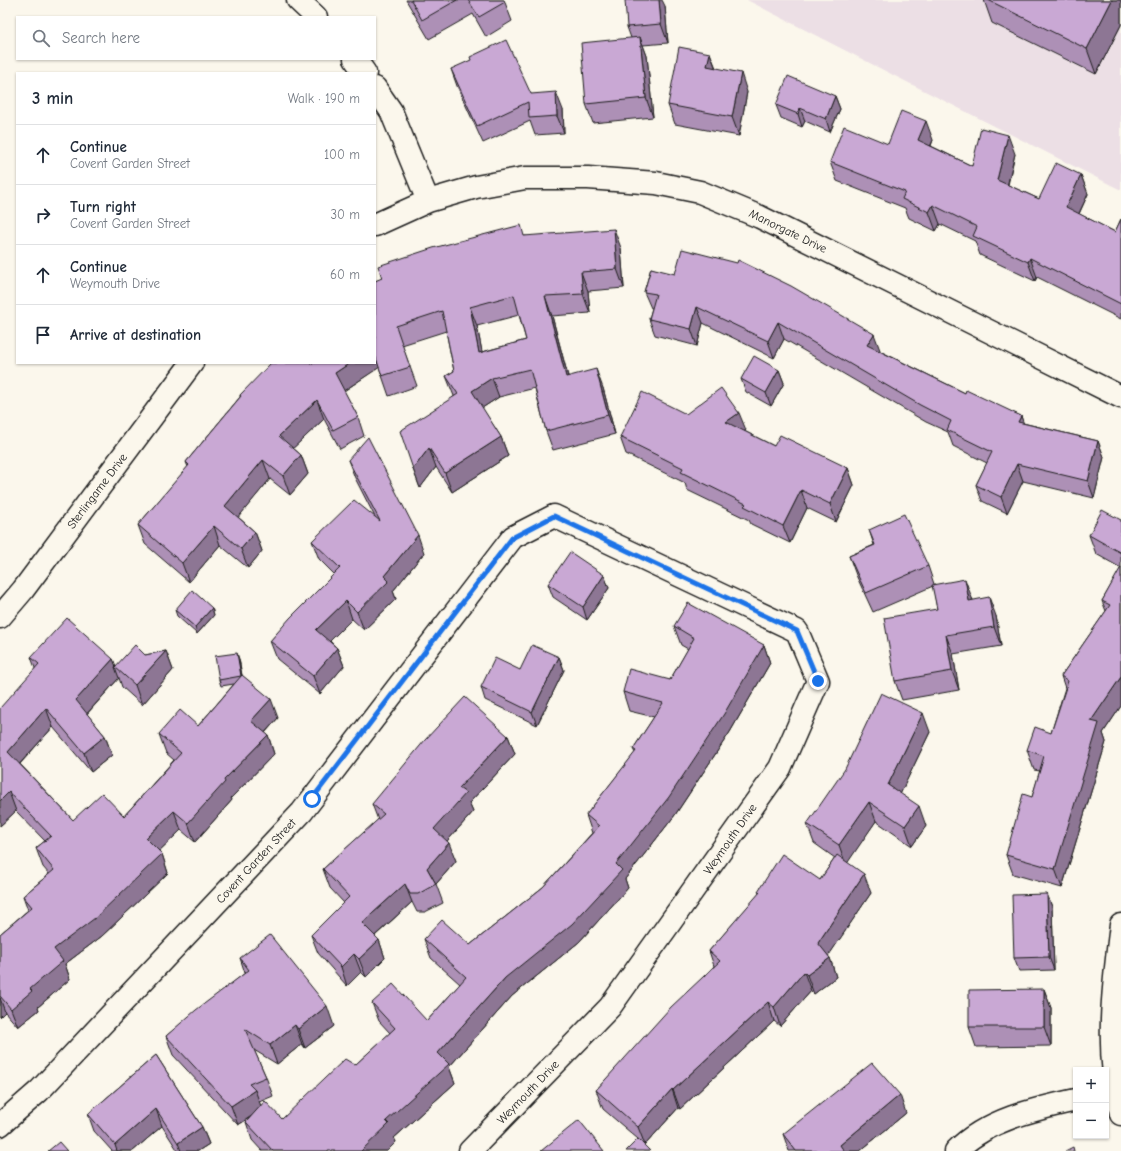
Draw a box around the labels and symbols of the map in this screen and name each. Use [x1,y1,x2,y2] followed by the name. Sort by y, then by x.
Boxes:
[747,206,829,256] street label: Manorgate Drive
[64,451,130,531] street label: Sterlingame Drive
[809,672,827,690] route end
[303,790,321,808] route start
[700,801,760,877] street label: Weymouth Drive
[213,815,299,906] street label: Covent Garden Street
[494,1057,562,1127] street label: Weymouth Drive

